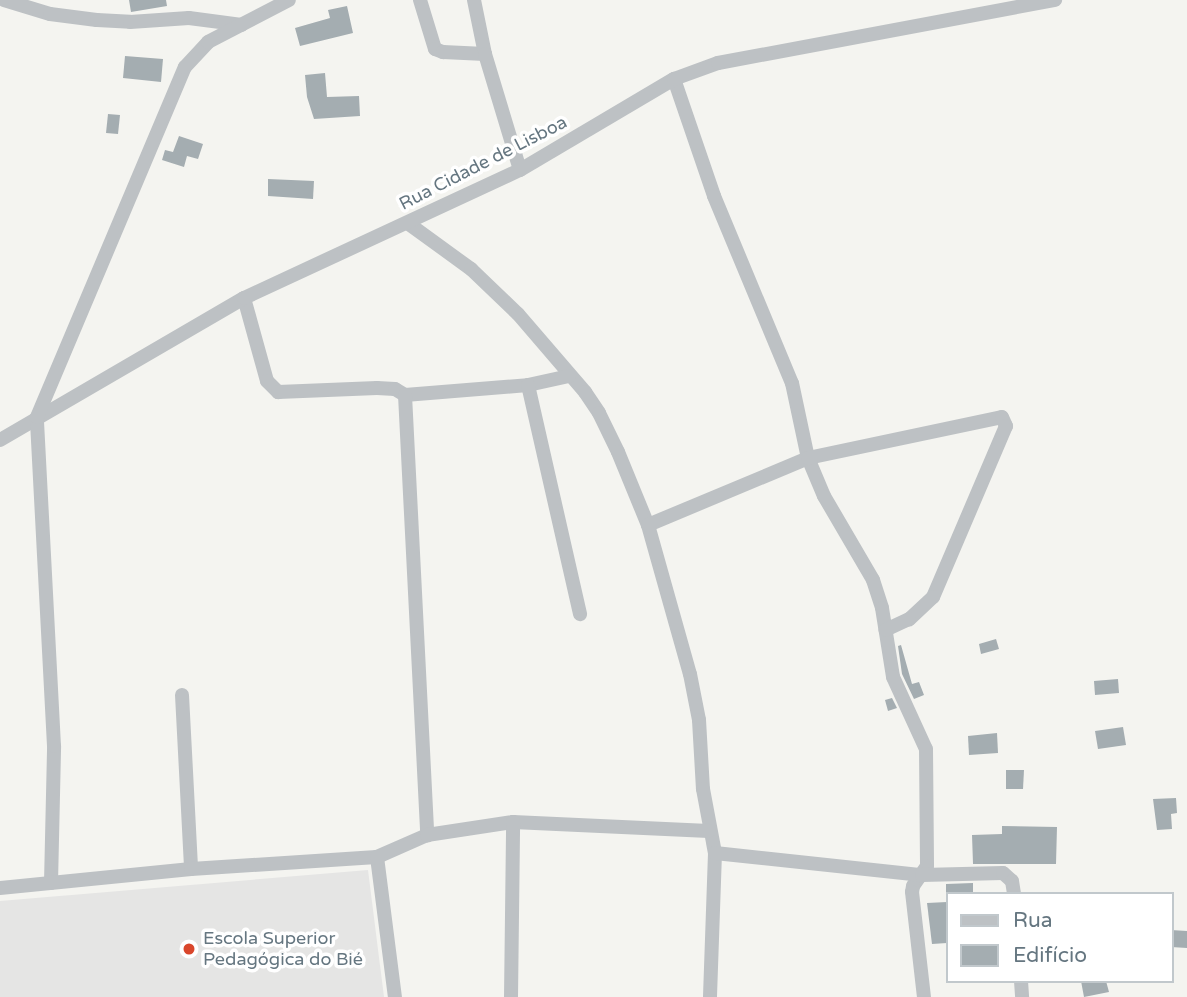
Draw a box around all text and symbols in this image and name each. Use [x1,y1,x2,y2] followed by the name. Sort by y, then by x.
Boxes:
[396,111,570,215] street label: Rua Cidade de Lisboa
[946,892,1173,983] legend
[1013,908,1053,933] text: Rua
[203,928,363,970] place label: Escola Superior Pedagógica do Bié
[181,941,197,957] marker: Escola Superior Pedagógica do Bié
[1013,943,1087,968] text: Edifício

